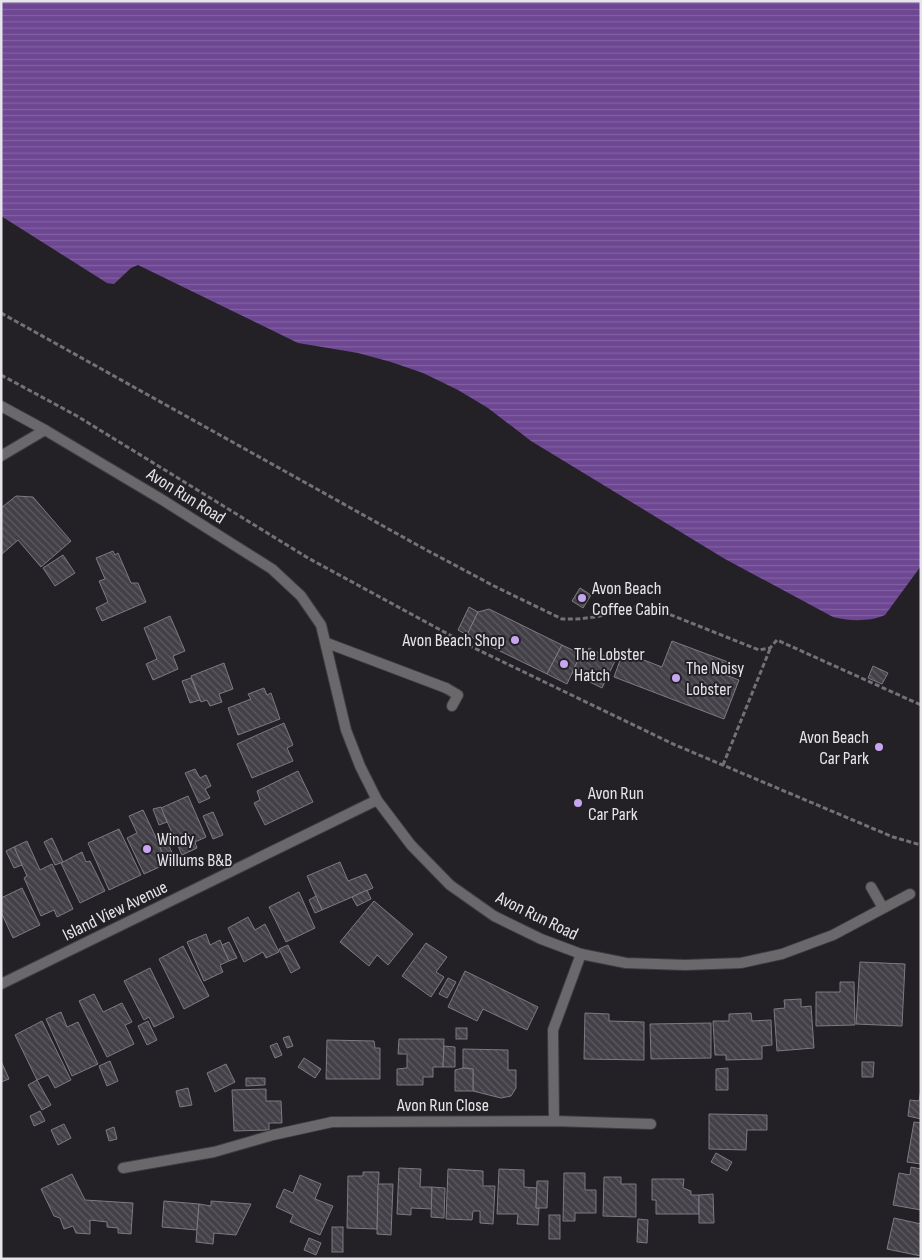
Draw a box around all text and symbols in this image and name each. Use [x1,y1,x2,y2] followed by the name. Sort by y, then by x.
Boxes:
[142,463,229,528] street label: Avon Run Road
[591,578,669,620] place label: Avon Beach Coffee Cabin
[576,592,588,604] marker: Avon Beach Coffee Cabin
[401,630,505,651] place label: Avon Beach Shop
[509,634,521,646] marker: Avon Beach Shop
[574,644,645,686] place label: The Lobster Hatch
[558,658,570,670] marker: The Lobster Hatch
[686,658,744,700] place label: The Noisy Lobster
[670,672,682,684] marker: The Noisy Lobster
[799,727,869,769] place label: Avon Beach Car Park
[873,741,885,753] marker: Avon Beach Car Park
[587,783,644,825] place label: Avon Run Car Park
[572,797,584,809] marker: Avon Run Car Park
[157,829,232,871] place label: Windy Willums B&B
[141,843,153,855] marker: Windy Willums B&B
[59,877,171,945] street label: Island View Avenue
[492,887,581,945] street label: Avon Run Road
[396,1095,489,1116] street label: Avon Run Close

